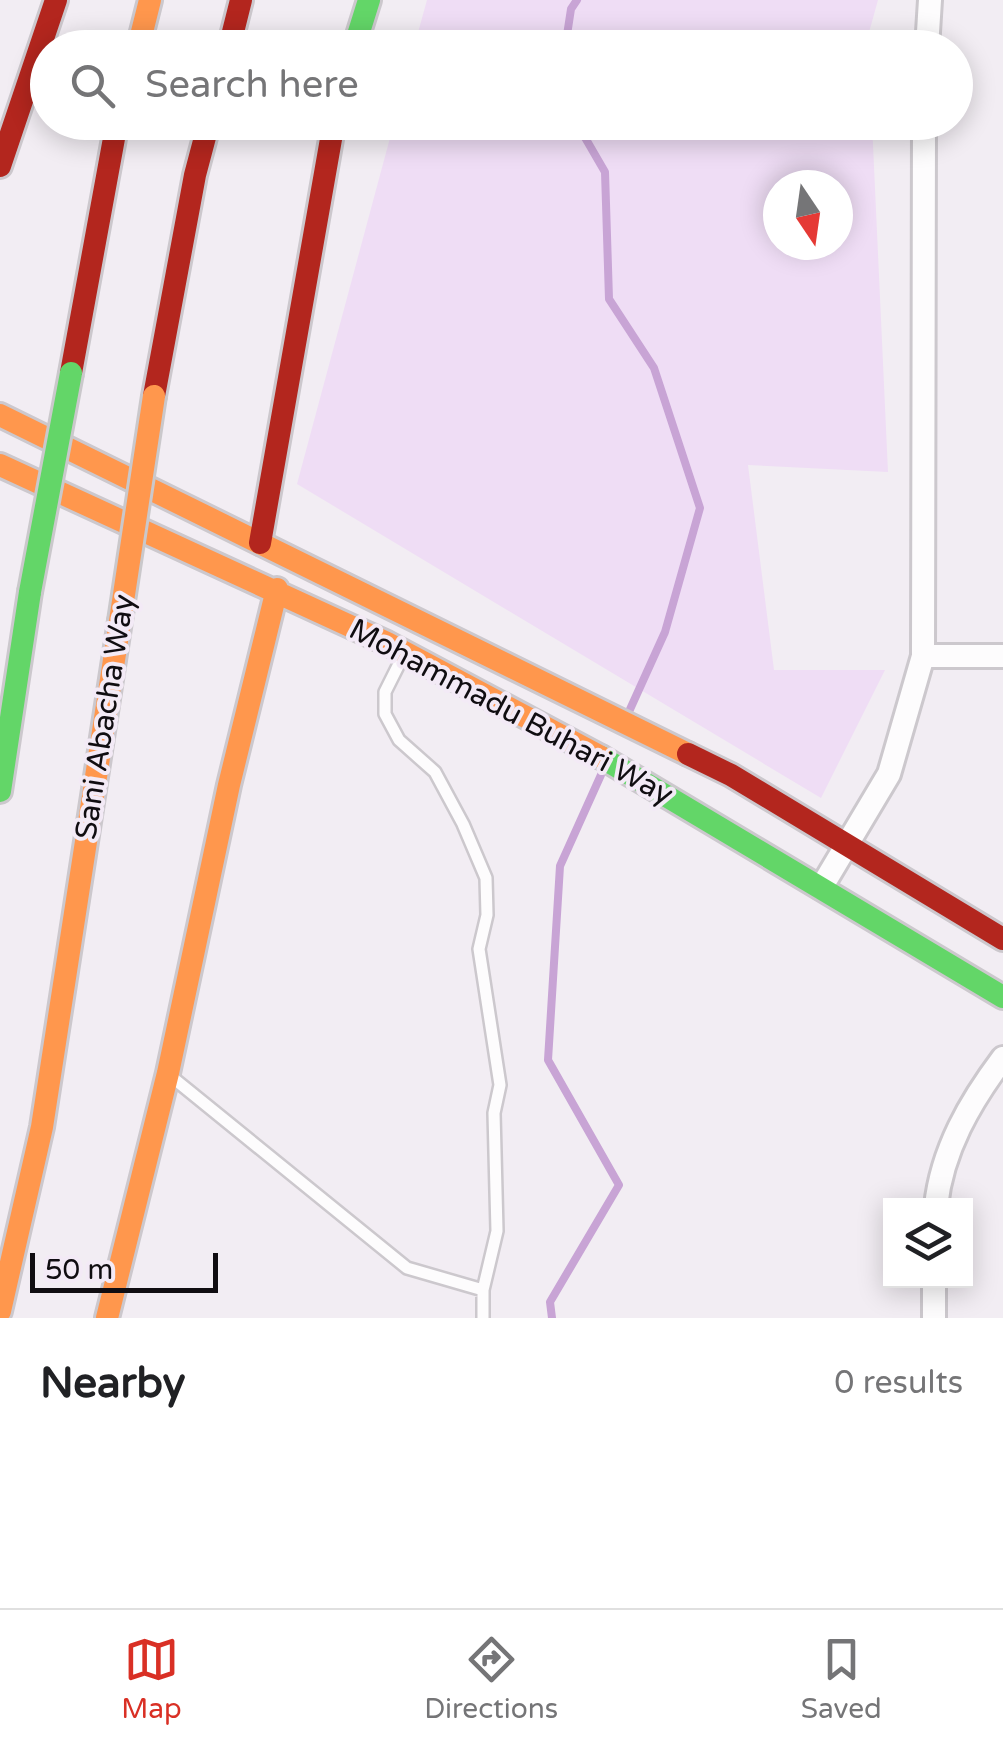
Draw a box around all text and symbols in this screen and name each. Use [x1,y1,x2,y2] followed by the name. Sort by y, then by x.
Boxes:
[30,30,973,140] search box
[65,58,120,113] icon: search
[145,62,359,108] text: Search here
[763,170,853,260] north arrow
[67,592,143,842] street label: Sani Abacha Way
[343,611,679,813] street label: Mohammadu Buhari Way
[883,1198,973,1288] map controls
[883,1198,973,1288] button: layers
[30,1248,218,1292] scale bar
[45,1253,113,1287] text: 50 m
[40,1358,185,1409] text: Nearby
[834,1364,963,1402] text: 0 results
[121,1632,182,1726] tab: Map
[424,1632,558,1726] tab: Directions
[801,1632,882,1726] tab: Saved

